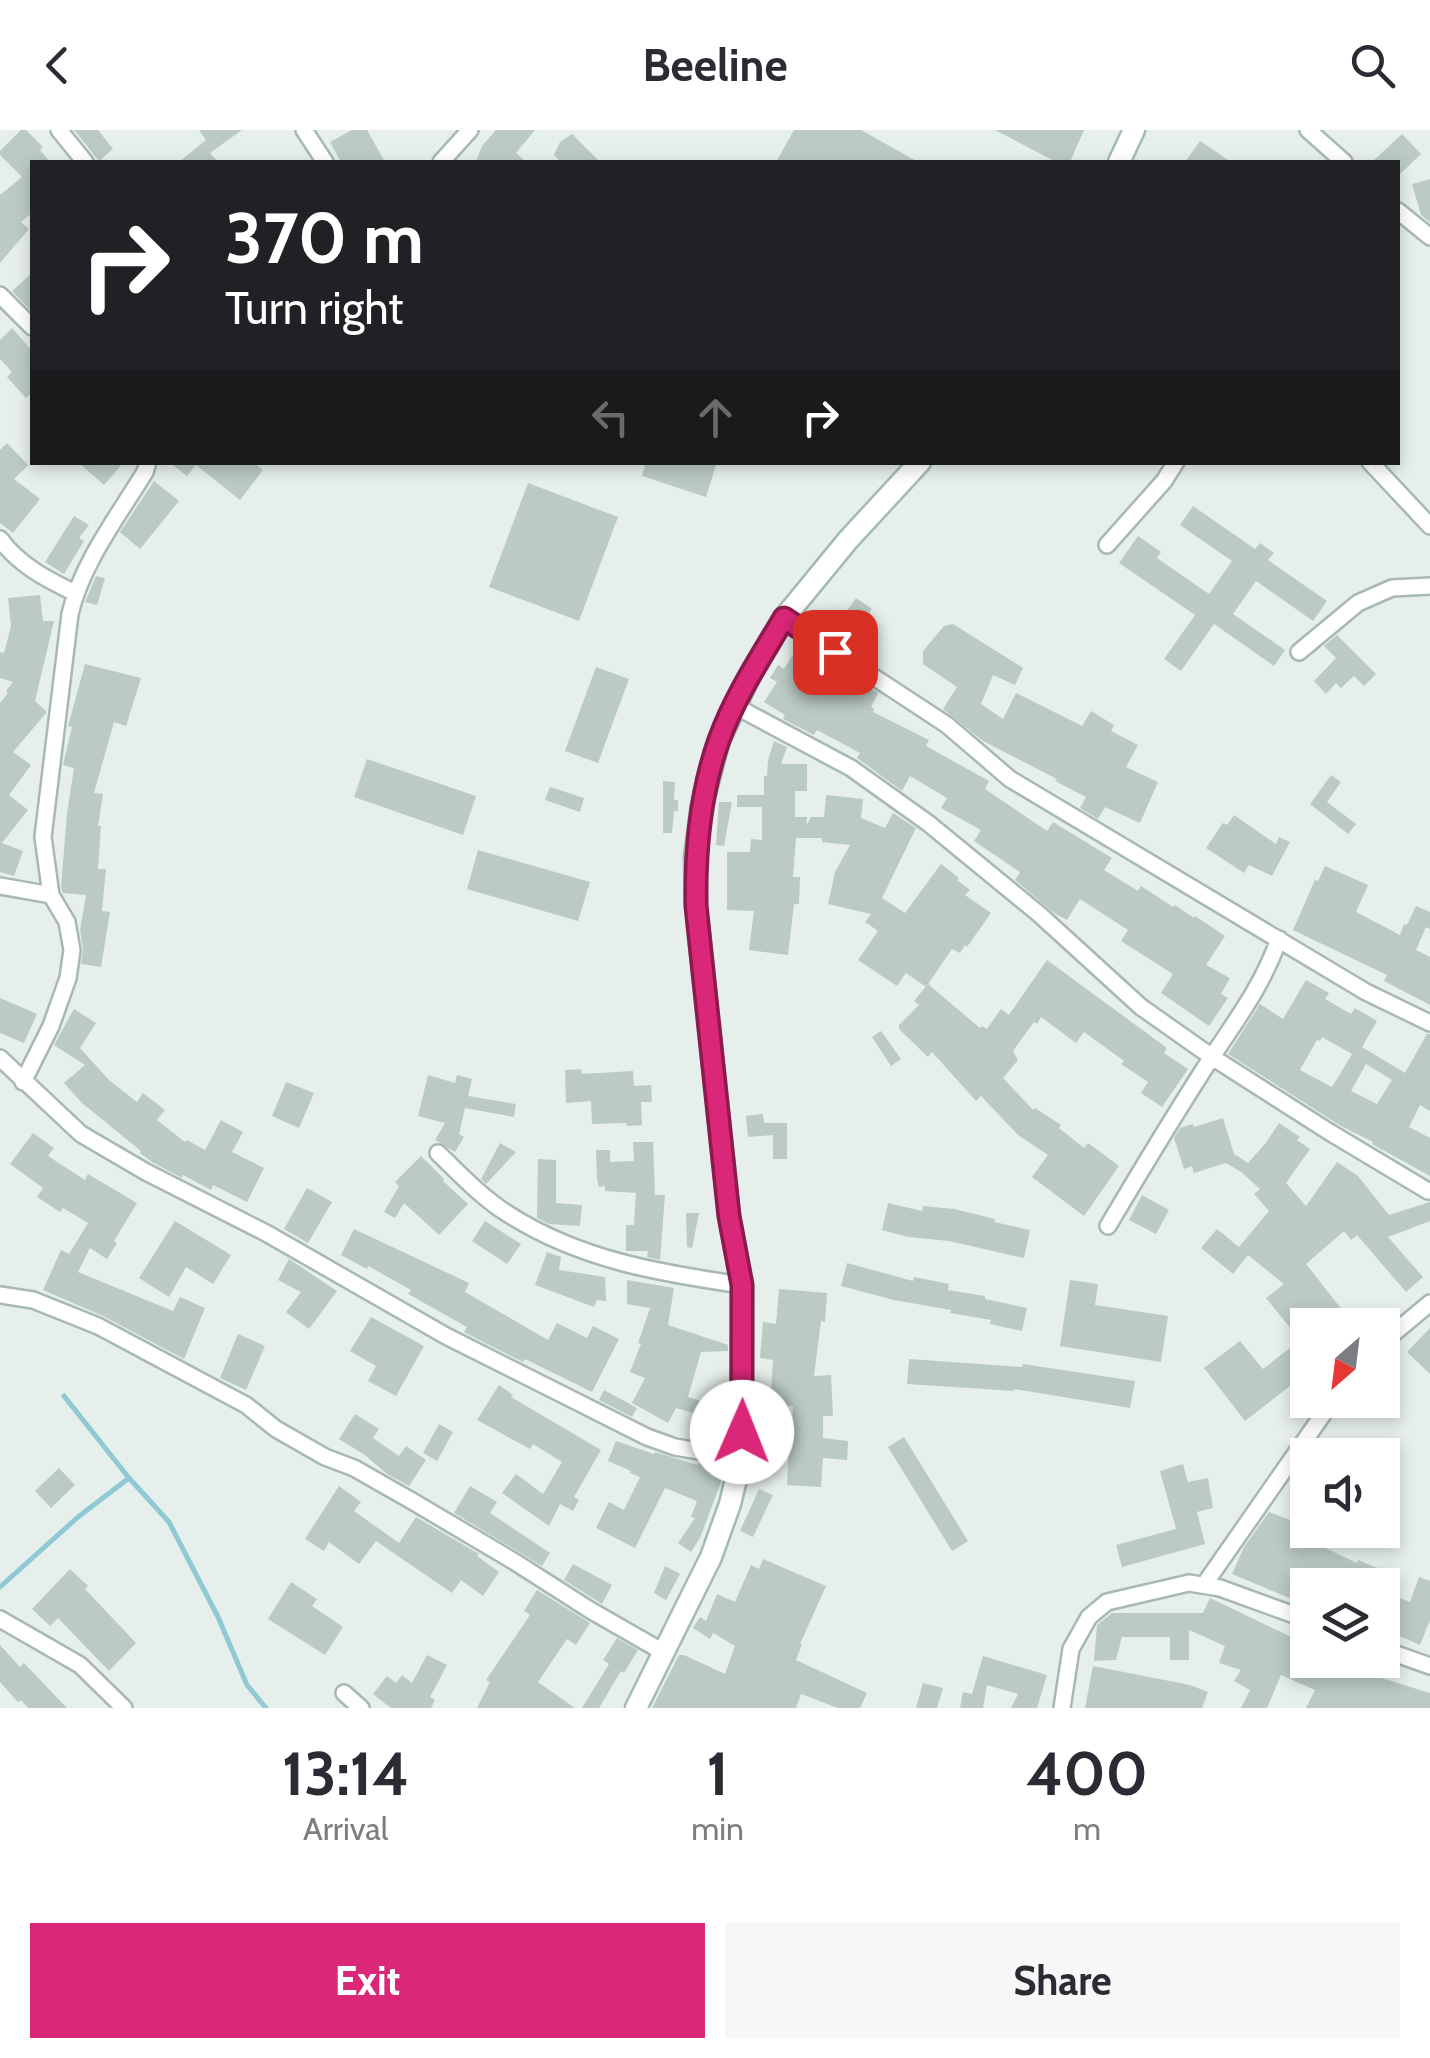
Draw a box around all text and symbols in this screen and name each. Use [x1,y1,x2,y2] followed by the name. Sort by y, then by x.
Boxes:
[30,38,85,93] icon: back
[642,38,788,92] text: Beeline
[1345,38,1400,93] icon: search
[225,195,424,281] text: 370 m
[60,200,190,330] icon: right
[225,281,404,335] text: Turn right
[583,390,638,445] icon: left
[688,390,743,445] icon: ahead
[793,390,848,445] icon: right
[793,610,878,695] pin
[808,625,863,680] icon: arrive
[1290,1308,1400,1418] north arrow
[1290,1308,1400,1678] map controls
[690,1380,794,1484] position arrow
[1290,1438,1400,1548] button: sound
[1290,1568,1400,1678] button: layers
[282,1737,409,1810] text: 13:14
[707,1737,729,1810] text: 1
[1026,1737,1148,1810] text: 400
[303,1809,388,1848] text: Arrival
[691,1809,744,1848] text: min
[1073,1809,1101,1848] text: m
[30,1923,705,2038] button: Exit
[725,1923,1400,2038] button: Share

